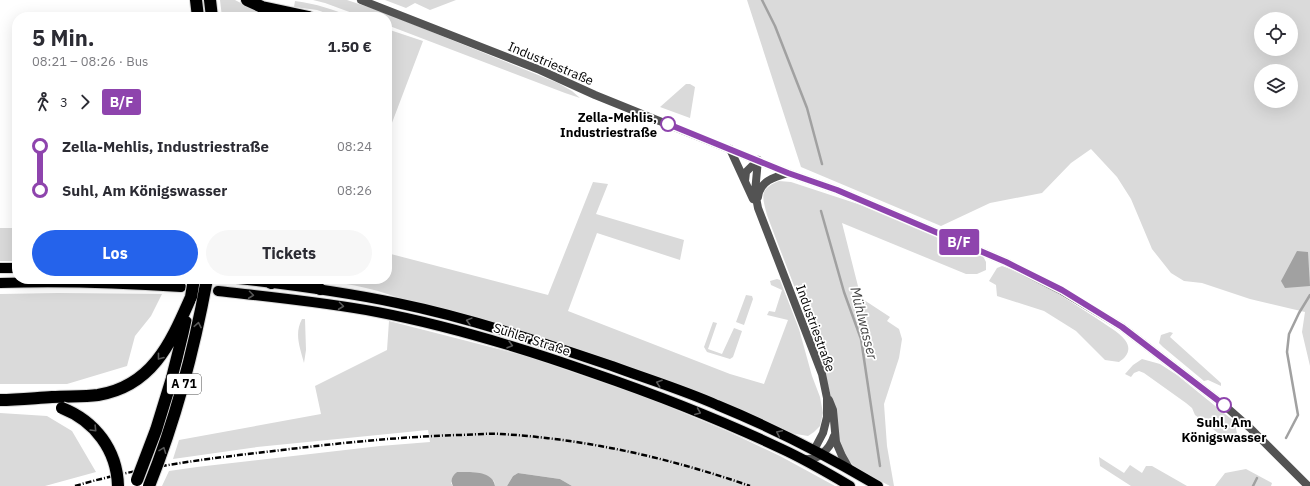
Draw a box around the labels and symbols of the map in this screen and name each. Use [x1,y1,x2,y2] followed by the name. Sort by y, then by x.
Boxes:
[505,38,596,89] street label: Industriestraße
[560,109,657,141] place label: Zella-Mehlis, Industriestraße
[660,116,676,132] marker: Zella-Mehlis, Industriestraße
[936,229,982,255] line badge: B/F
[792,282,839,374] street label: Industriestraße
[846,285,882,362] water label: Mühlwasser
[248,290,254,299] one-way arrow
[338,301,344,310] one-way arrow
[466,317,473,326] one-way arrow
[491,319,573,360] street label: Suhler Straße
[194,322,202,328] one-way arrow
[506,340,513,349] one-way arrow
[158,352,165,359] one-way arrow
[167,374,201,394] road number: A 71
[656,379,663,388] one-way arrow
[1216,397,1232,413] marker: Suhl, Am Königswasser
[694,408,701,416] one-way arrow
[1182,414,1266,446] place label: Suhl, Am Königswasser
[90,424,97,432] one-way arrow
[776,430,784,438] one-way arrow
[158,446,166,453] one-way arrow

